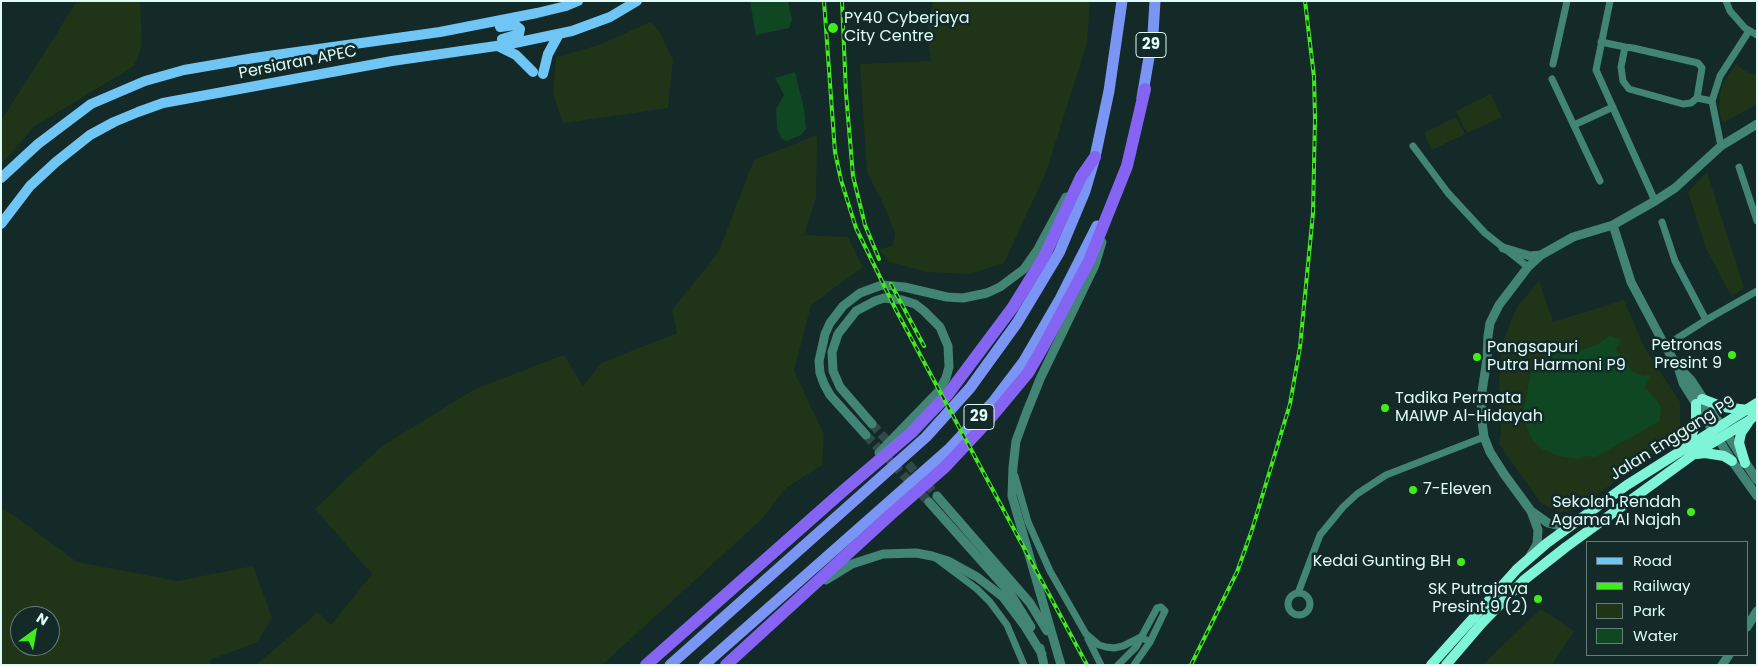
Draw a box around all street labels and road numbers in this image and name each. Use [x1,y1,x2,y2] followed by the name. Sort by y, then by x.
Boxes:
[1136,32,1166,58] road number: 29
[237,42,359,84] street label: Persiaran APEC
[1607,393,1739,485] street label: Jalan Enggang P9
[964,404,994,430] road number: 29

